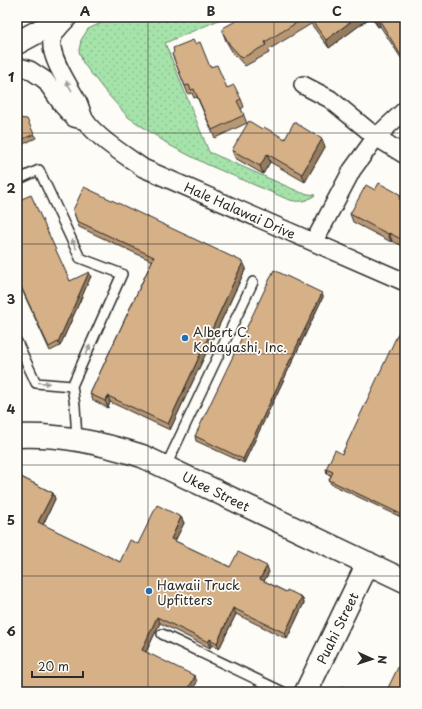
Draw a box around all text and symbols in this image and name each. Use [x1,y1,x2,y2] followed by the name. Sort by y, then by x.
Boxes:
[80,1,90,20] text: A
[207,1,216,20] text: B
[332,1,342,20] text: C
[8,67,14,86] text: 1
[65,80,72,92] one-way arrow
[181,177,299,243] street label: Hale Halawai Drive
[6,178,16,197] text: 2
[71,239,77,250] one-way arrow
[7,289,16,308] text: 3
[193,322,287,356] place label: Albert C. Kobayashi, Inc.
[180,333,190,343] marker: Albert C. Kobayashi, Inc.
[85,345,91,356] one-way arrow
[38,380,50,387] one-way arrow
[7,399,16,418] text: 4
[179,466,253,516] street label: Ukee Street
[7,510,15,529] text: 5
[157,575,240,609] place label: Hawaii Truck Upfitters
[144,586,154,596] marker: Hawaii Truck Upfitters
[311,589,363,667] street label: Puahi Street
[6,621,16,640] text: 6
[352,639,392,679] north arrow
[32,653,83,679] scale bar
[374,655,391,665] text: N
[38,657,69,675] text: 20 m

